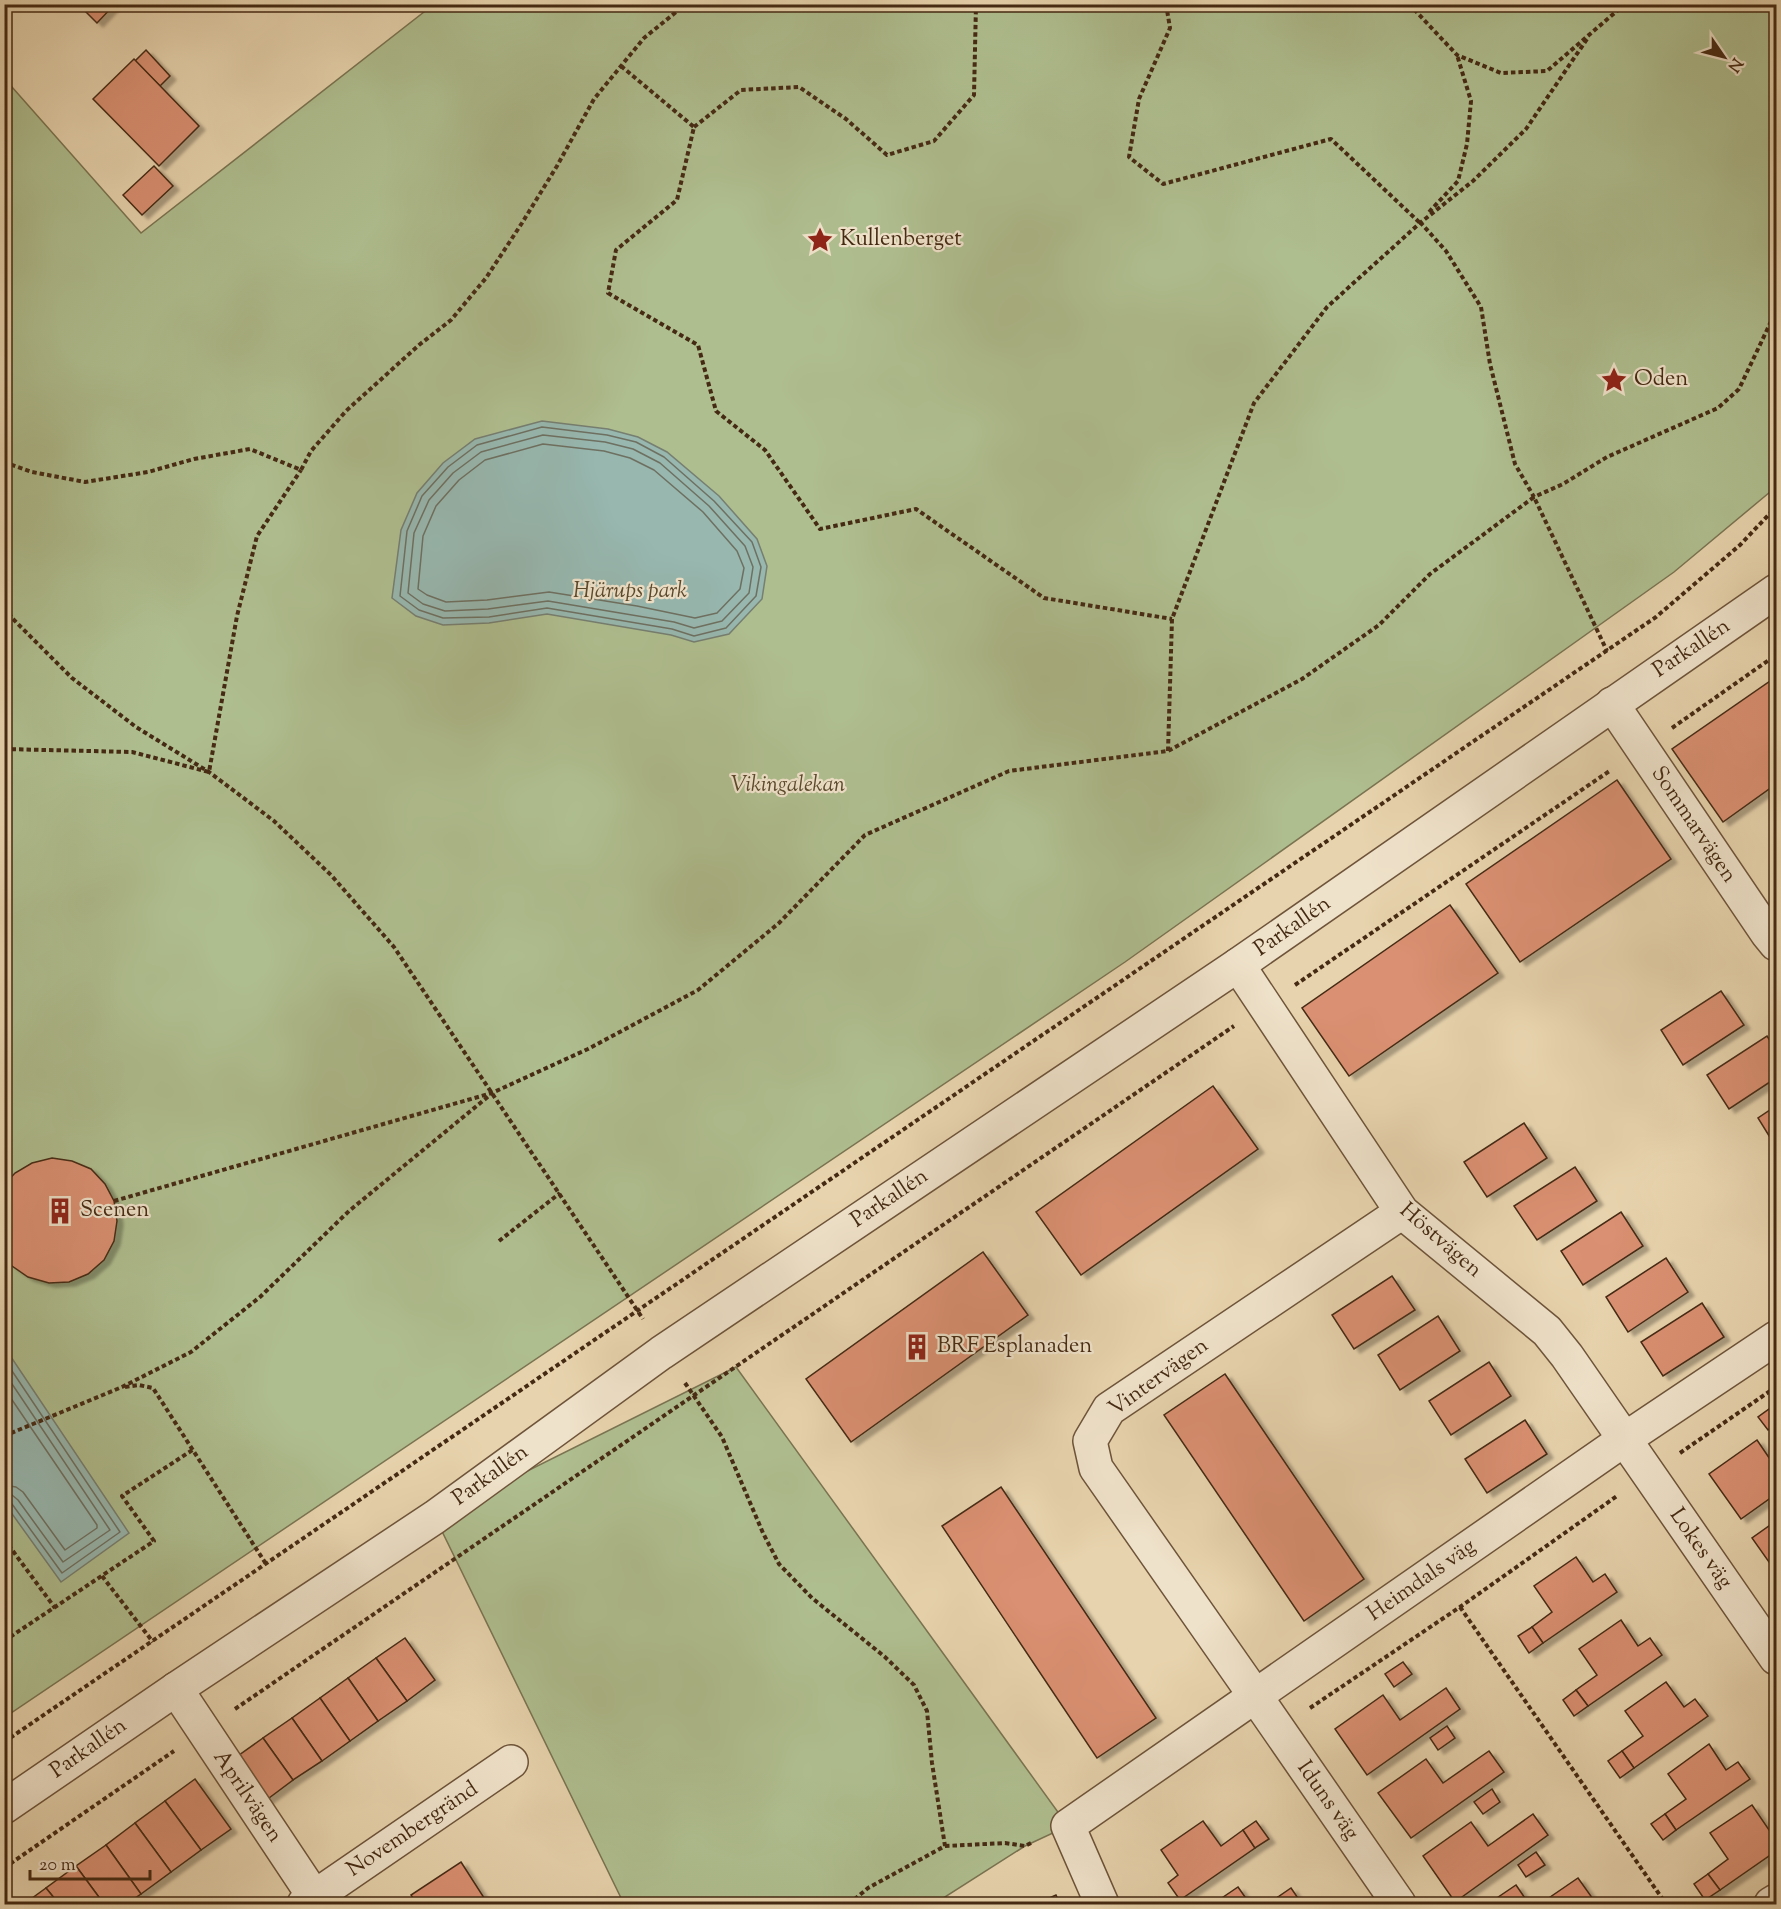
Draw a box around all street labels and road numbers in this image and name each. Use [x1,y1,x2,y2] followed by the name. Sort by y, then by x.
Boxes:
[1647,611,1737,687] street label: Parkallén
[1642,760,1744,890] street label: Sommarvägen
[1248,889,1338,965] street label: Parkallén
[845,1161,935,1237] street label: Parkallén
[1391,1196,1489,1286] street label: Höstvägen
[1102,1331,1216,1425] street label: Vintervägen
[446,1437,536,1515] street label: Parkallén
[1660,1502,1740,1596] street label: Lokes väg
[1361,1532,1483,1630] street label: Heimdals väg
[44,1711,134,1787] street label: Parkallén
[204,1744,290,1850] street label: Aprilvägen
[1288,1755,1366,1847] street label: Iduns väg
[341,1774,485,1886] street label: Novembergränd

